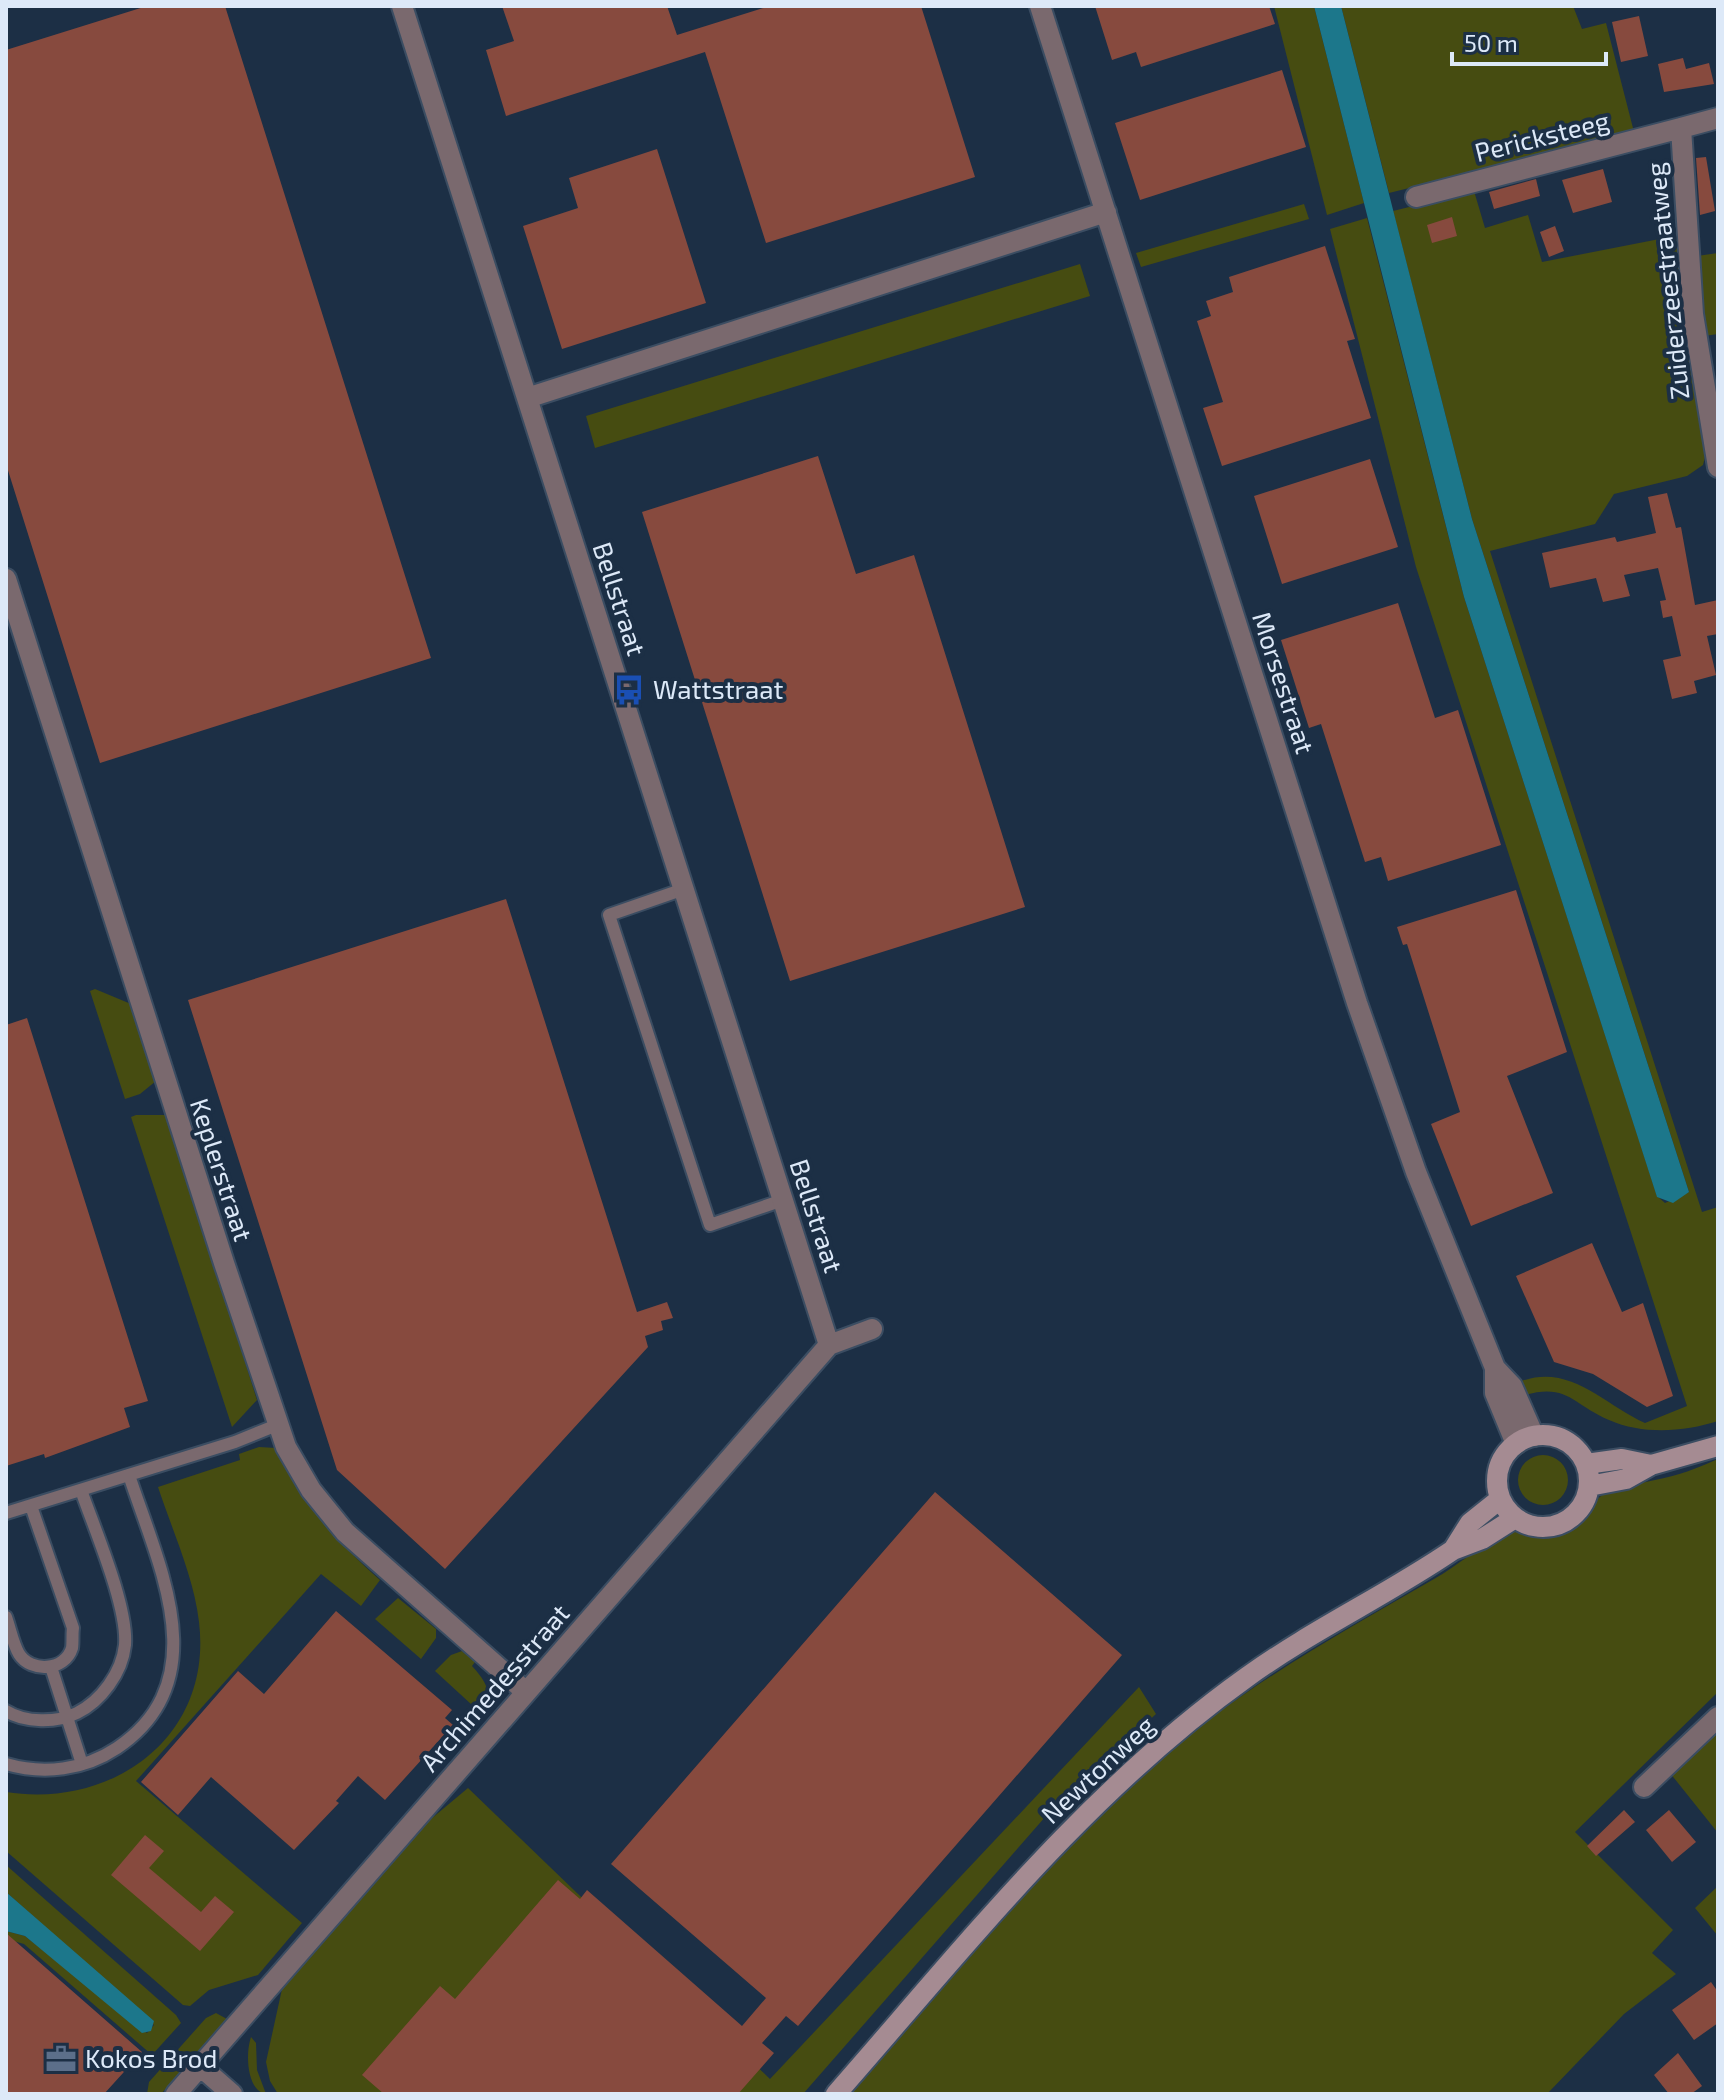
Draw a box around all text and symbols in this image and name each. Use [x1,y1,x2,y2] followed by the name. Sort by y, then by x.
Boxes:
[1452,16,1606,66] scale bar
[1464,28,1518,57] text: 50 m
[1471,104,1612,167] street label: Pericksteeg
[1639,161,1694,401] street label: Zuiderzeestraatweg
[588,538,653,659] street label: Bellstraat
[1247,608,1322,757] street label: Morsestraat
[612,673,646,707] bus stop icon: Wattstraat
[653,673,784,704] place label: Wattstraat
[185,1094,260,1245] street label: Keplerstraat
[785,1155,850,1276] street label: Bellstraat
[413,1597,575,1777] street label: Archimedesstraat
[1034,1709,1160,1829] street label: Newtonweg
[44,2042,78,2076] office icon: Kokos Brod
[85,2042,217,2073] place label: Kokos Brod

